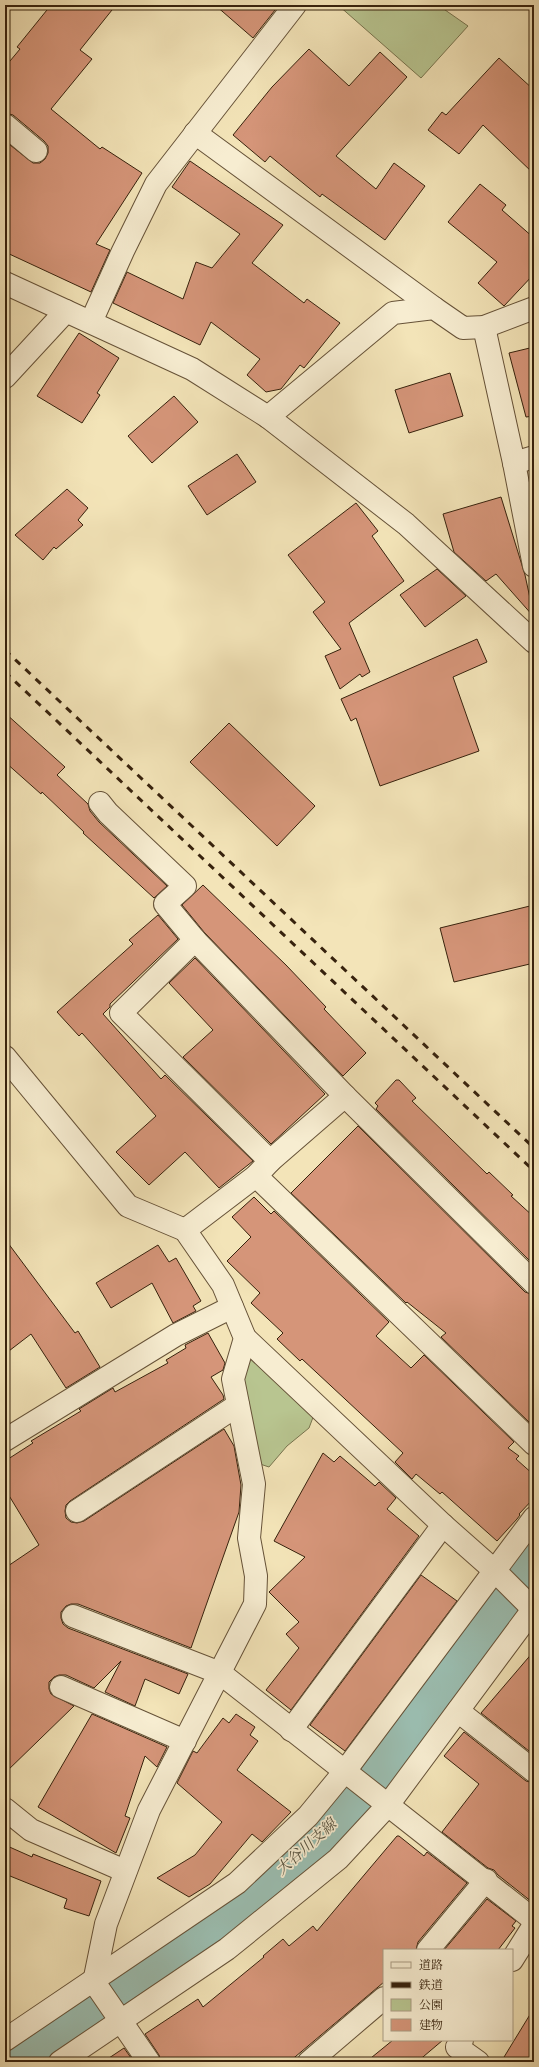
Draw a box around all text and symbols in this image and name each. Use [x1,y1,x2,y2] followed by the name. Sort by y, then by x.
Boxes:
[272,1814,343,1881] water label: 大谷川支線
[383,1949,513,2041] legend
[419,1957,443,1975] text: 道路
[418,1977,443,1995] text: 鉄道
[419,1997,443,2015] text: 公園
[419,2017,443,2035] text: 建物

